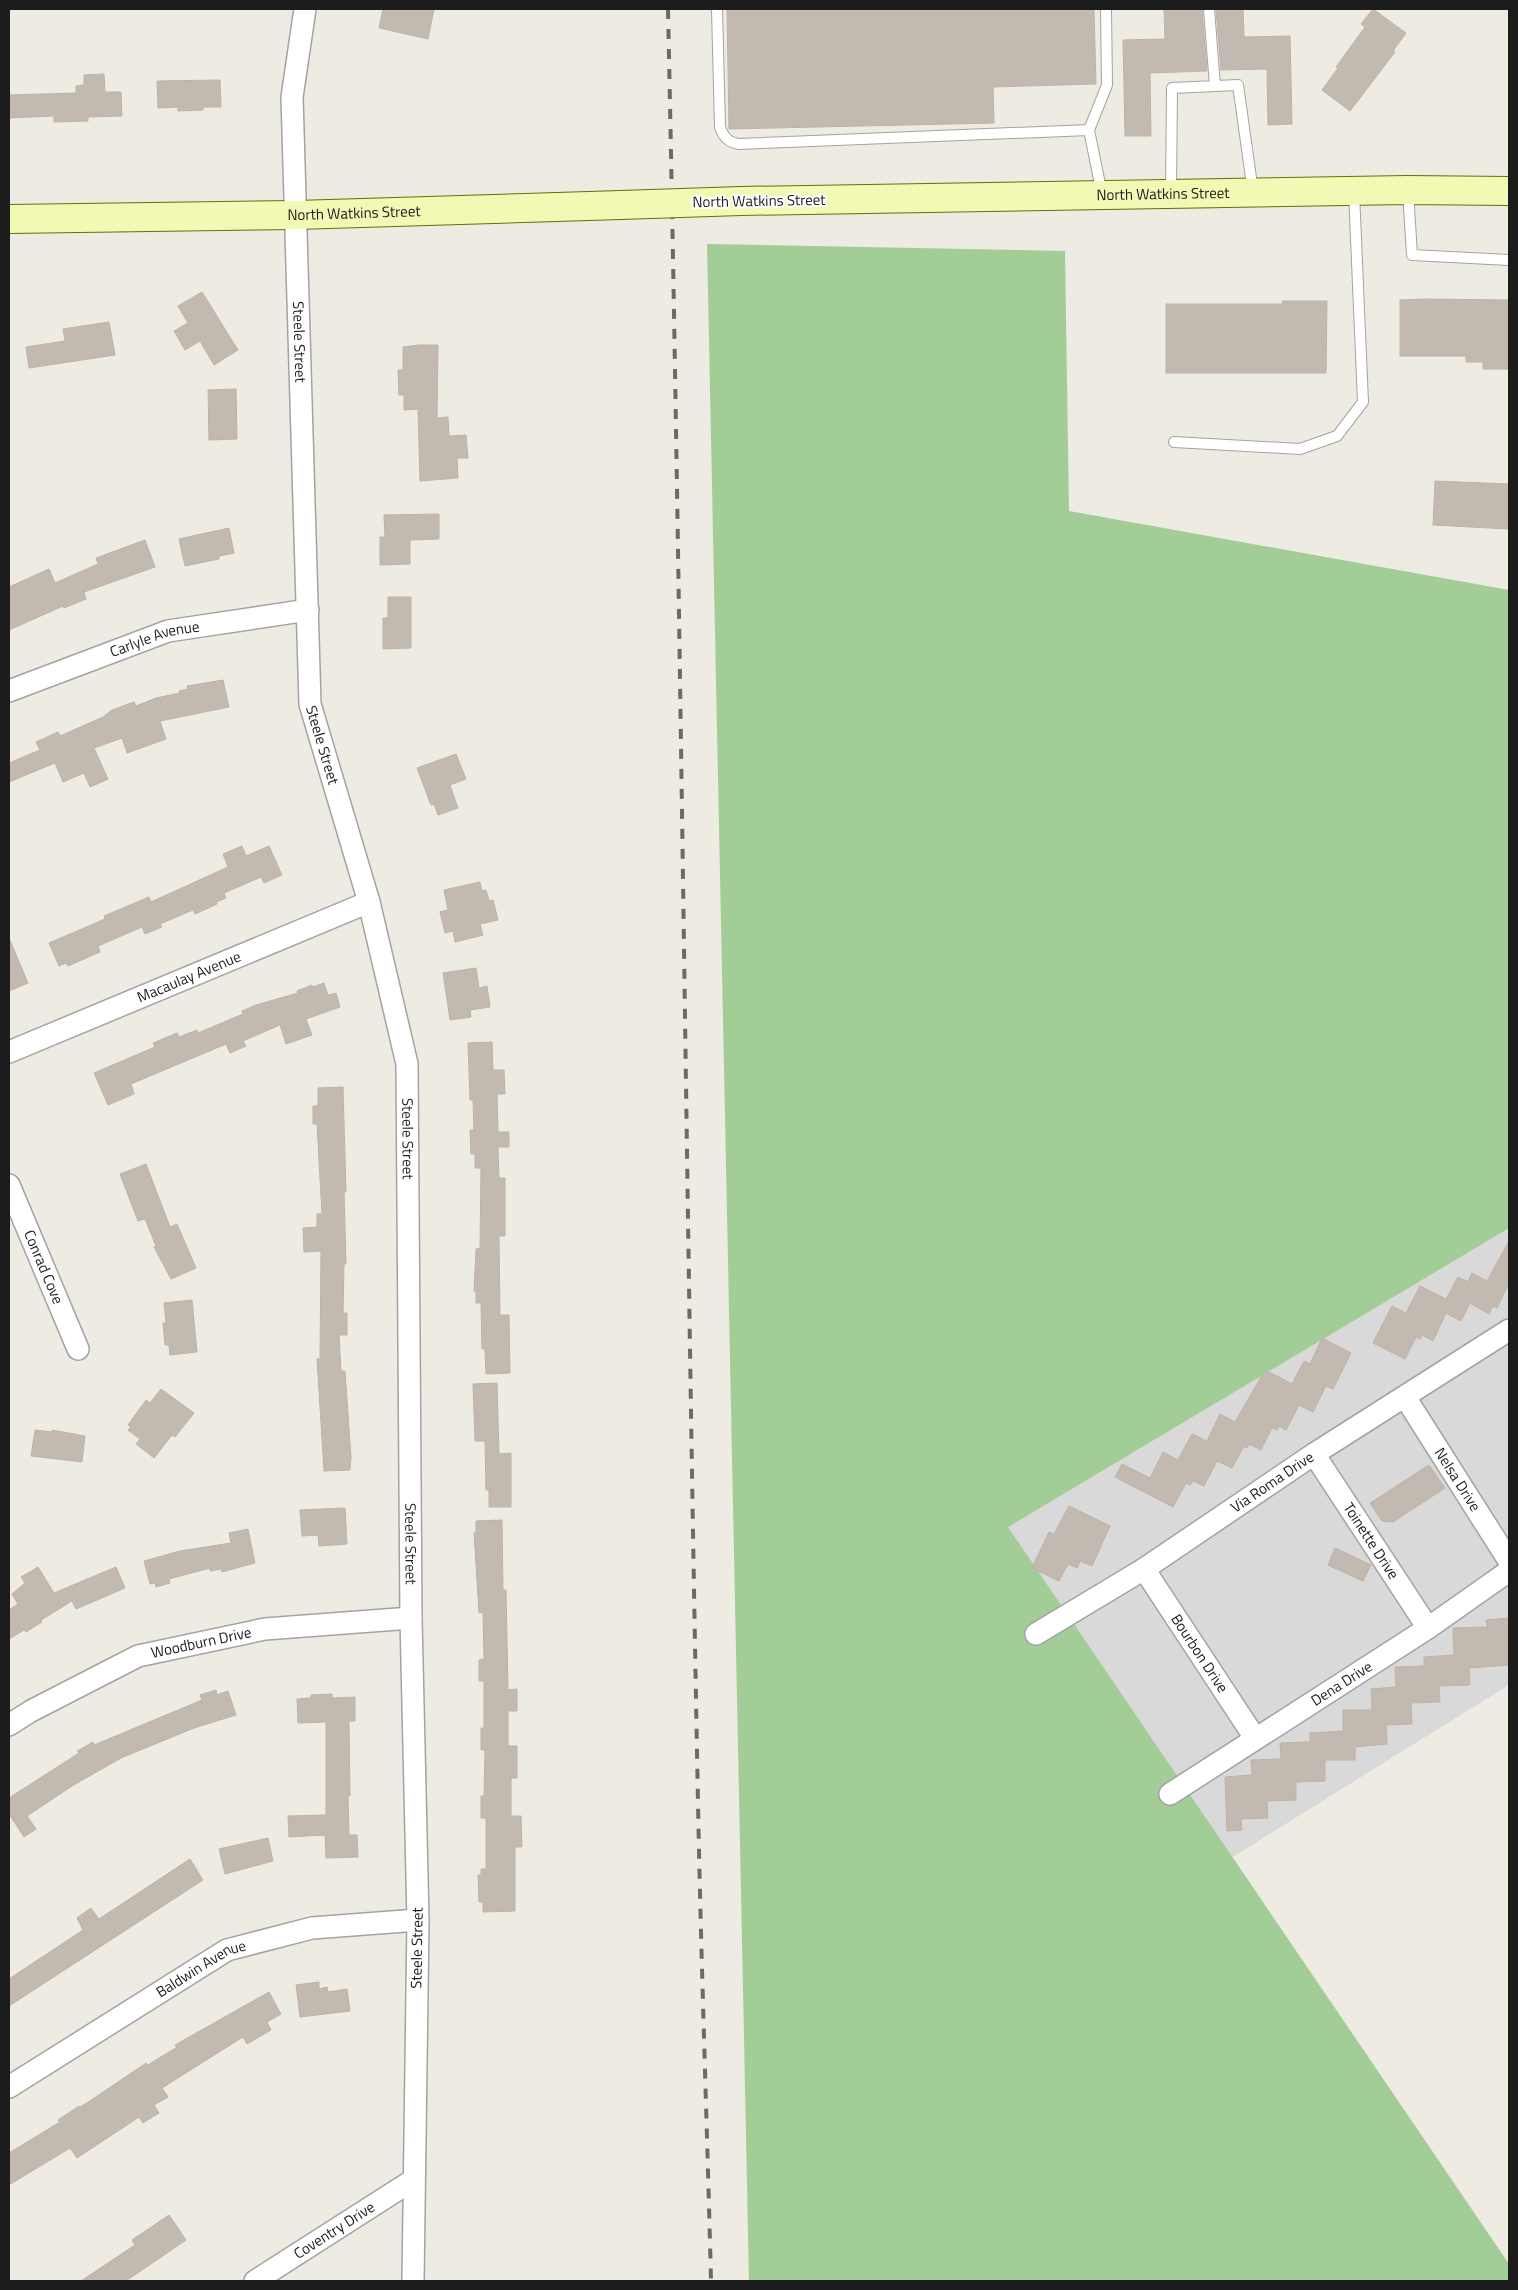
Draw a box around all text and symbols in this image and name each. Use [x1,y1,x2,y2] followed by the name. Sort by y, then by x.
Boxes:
[1096,181,1230,206] street label: North Watkins Street
[692,188,826,213] street label: North Watkins Street
[287,199,422,226] street label: North Watkins Street
[287,301,312,384] street label: Steele Street
[106,614,201,663] street label: Carlyle Avenue
[300,703,346,788] street label: Steele Street
[133,945,244,1008] street label: Macaulay Avenue
[396,1098,420,1180] street label: Steele Street
[18,1226,70,1307] street label: Conrad Cove
[1429,1443,1487,1516] street label: Nelsa Drive
[1226,1445,1318,1518] street label: Via Roma Drive
[1338,1498,1405,1584] street label: Toinette Drive
[399,1503,423,1585] street label: Steele Street
[1165,1609,1234,1697] street label: Bourbon Drive
[149,1620,253,1664] street label: Woodburn Drive
[1306,1655,1377,1712] street label: Dena Drive
[404,1906,429,1989] street label: Steele Street
[151,1934,248,2003] street label: Baldwin Avenue
[289,2195,379,2265] street label: Coventry Drive

